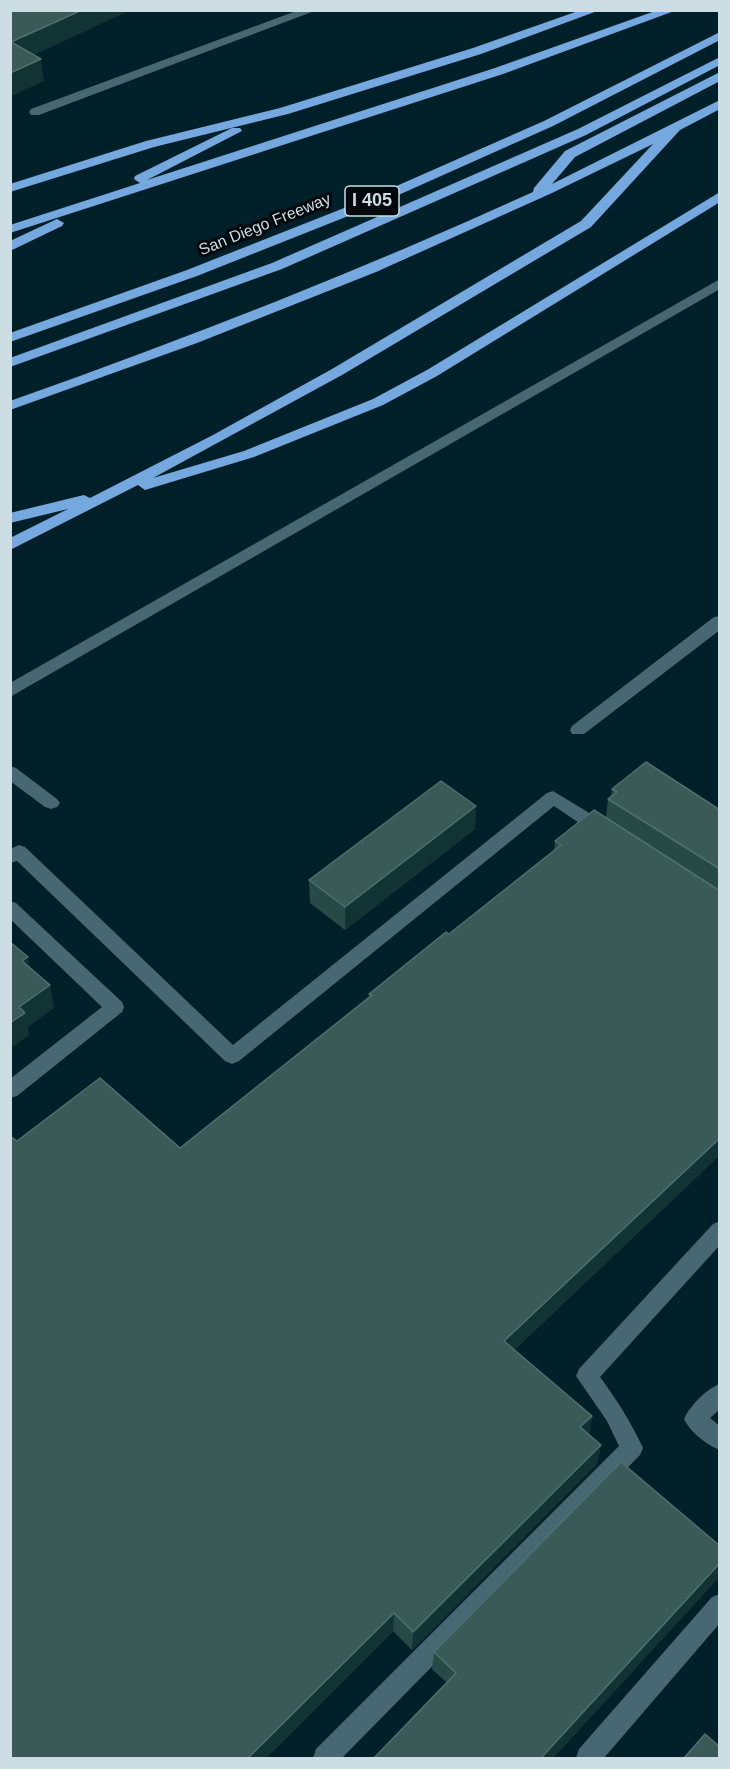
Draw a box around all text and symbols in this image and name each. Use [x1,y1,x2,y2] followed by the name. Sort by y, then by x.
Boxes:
[345,186,399,216] road number: I 405
[196,190,334,260] street label: San Diego Freeway

